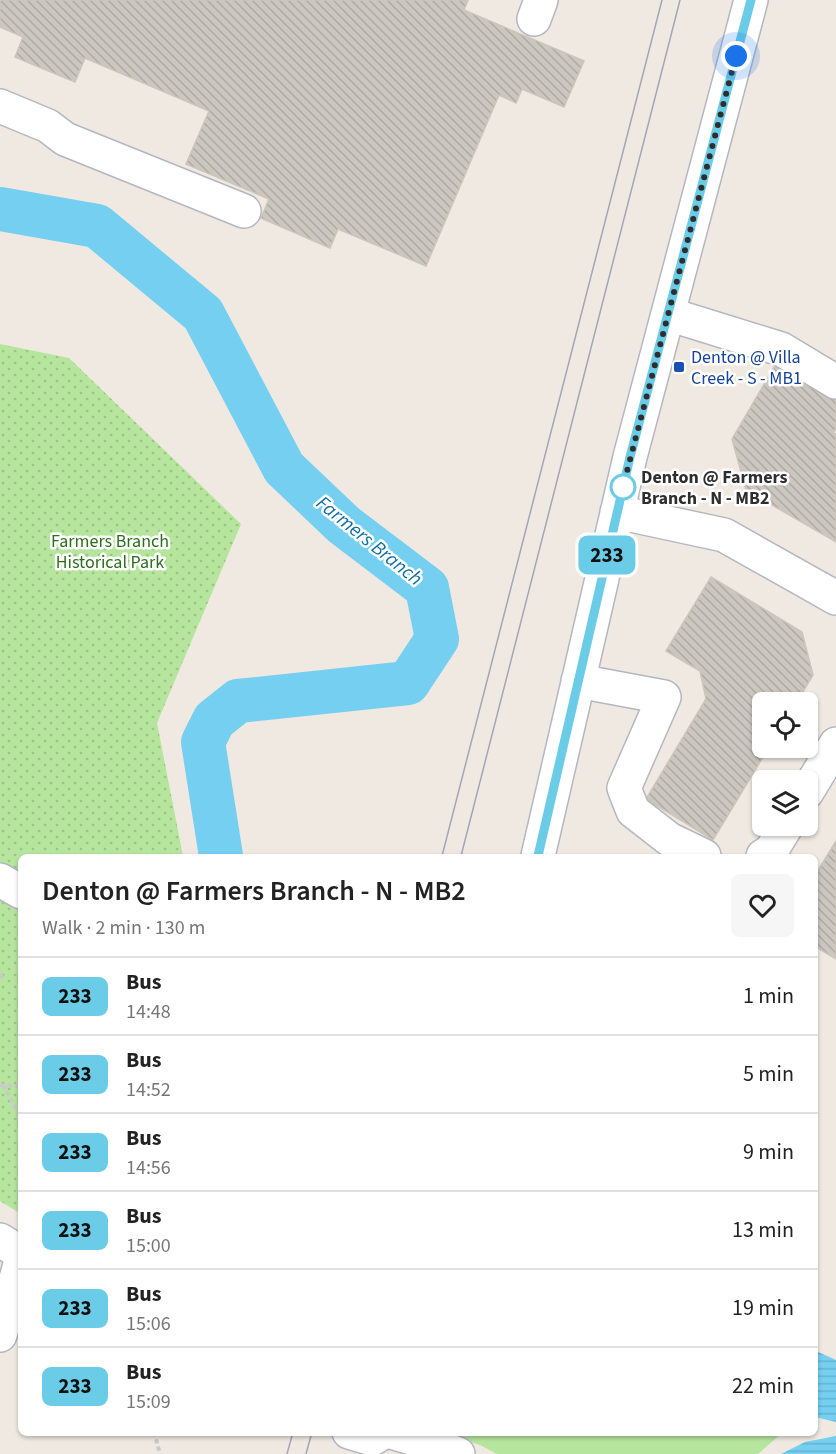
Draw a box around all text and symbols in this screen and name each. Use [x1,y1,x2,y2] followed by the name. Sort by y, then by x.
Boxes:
[721,41,751,71] your location
[691,345,802,391] place label: Denton @ Villa Creek - S - MB1
[672,360,686,374] marker: Denton @ Villa Creek - S - MB1
[641,465,787,511] place label: Denton @ Farmers Branch - N - MB2
[610,474,636,500] marker: Denton @ Farmers Branch - N - MB2
[310,489,428,593] water label: Farmers Branch
[51,529,169,575] park label: Farmers Branch Historical Park
[572,536,642,574] line badge: 233
[590,540,624,570] text: 233
[752,692,818,836] map controls
[752,692,818,758] button: locate
[752,770,818,836] button: layers
[42,871,466,911] text: Denton @ Farmers Branch - N - MB2
[731,874,794,937] button: heart
[42,914,205,942] text: Walk · 2 min · 130 m
[126,966,162,998] text: Bus
[743,980,794,1012] text: 1 min
[58,981,92,1011] text: 233
[126,998,171,1026] text: 14:48
[126,1044,162,1076] text: Bus
[743,1058,794,1090] text: 5 min
[58,1059,92,1089] text: 233
[126,1076,171,1104] text: 14:52
[126,1122,162,1154] text: Bus
[743,1136,794,1168] text: 9 min
[58,1137,92,1167] text: 233
[126,1154,171,1182] text: 14:56
[126,1200,162,1232] text: Bus
[732,1214,794,1246] text: 13 min
[58,1215,92,1245] text: 233
[126,1232,171,1260] text: 15:00
[126,1278,162,1310] text: Bus
[732,1292,794,1324] text: 19 min
[58,1293,92,1323] text: 233
[126,1310,171,1338] text: 15:06
[126,1356,162,1388] text: Bus
[732,1370,794,1402] text: 22 min
[58,1371,92,1401] text: 233
[126,1388,171,1416] text: 15:09

